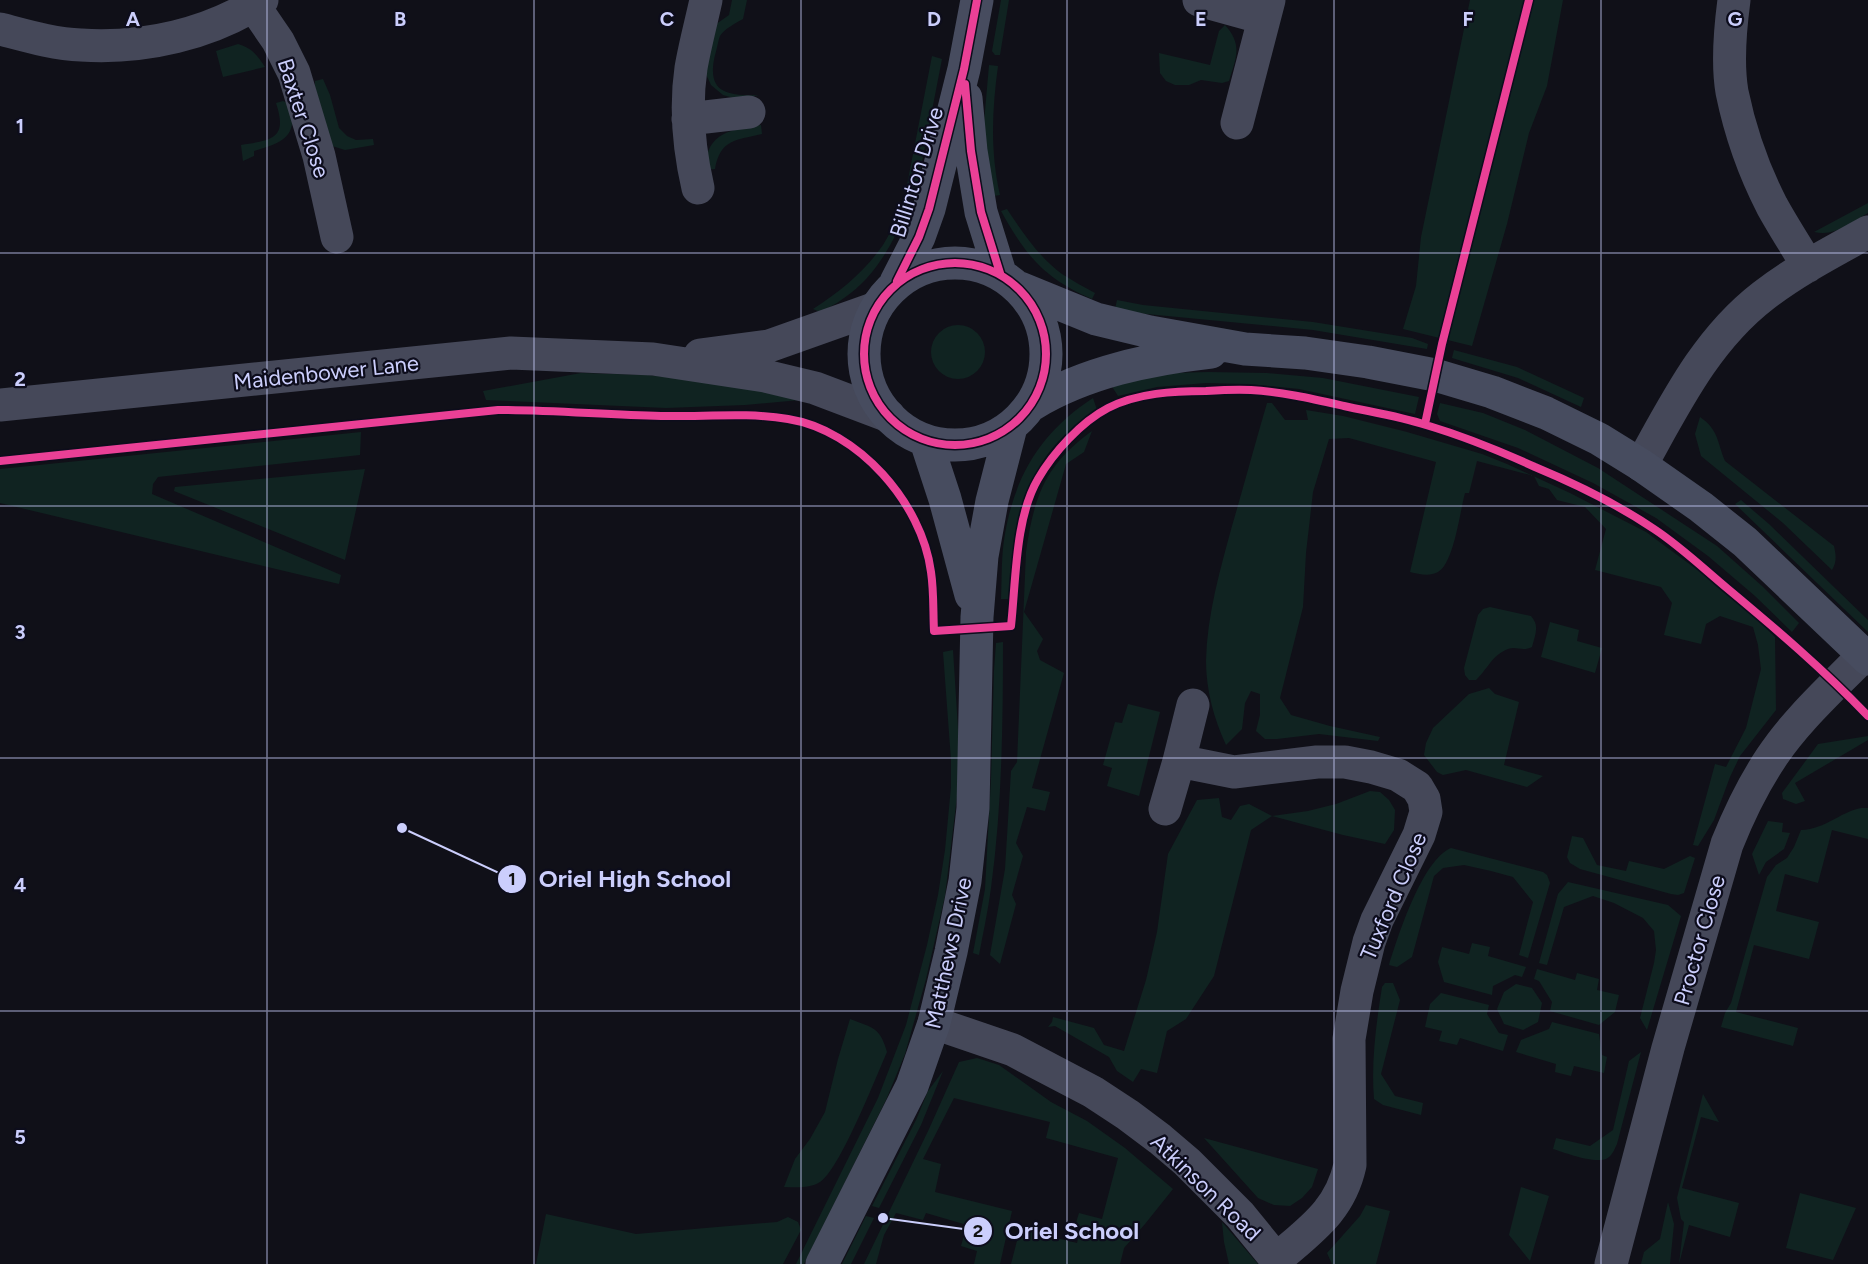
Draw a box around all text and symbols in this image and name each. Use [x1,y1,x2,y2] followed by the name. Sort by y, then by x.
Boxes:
[126,7,141,31] text: A
[394,7,406,31] text: B
[660,7,674,31] text: C
[927,7,941,31] text: D
[1195,7,1207,31] text: E
[1462,7,1474,31] text: F
[1728,7,1743,31] text: G
[272,55,336,181] street label: Baxter Close
[884,104,949,241] street label: Billinton Drive
[16,114,24,138] text: 1
[232,349,420,396] street label: Maidenbower Lane
[14,367,26,391] text: 2
[14,620,26,644] text: 3
[1354,828,1432,964] street label: Tuxford Close
[497,858,744,900] callout: Oriel High School
[539,864,731,893] text: Oriel High School
[508,868,516,890] text: 1
[1668,872,1731,1008] street label: Proctor Close
[14,873,27,897] text: 4
[919,875,978,1031] street label: Matthews Drive
[14,1125,26,1149] text: 5
[1145,1128,1266,1247] street label: Atkinson Road
[963,1210,1152,1252] callout: Oriel School
[1005,1216,1139,1245] text: Oriel School
[973,1220,983,1242] text: 2

